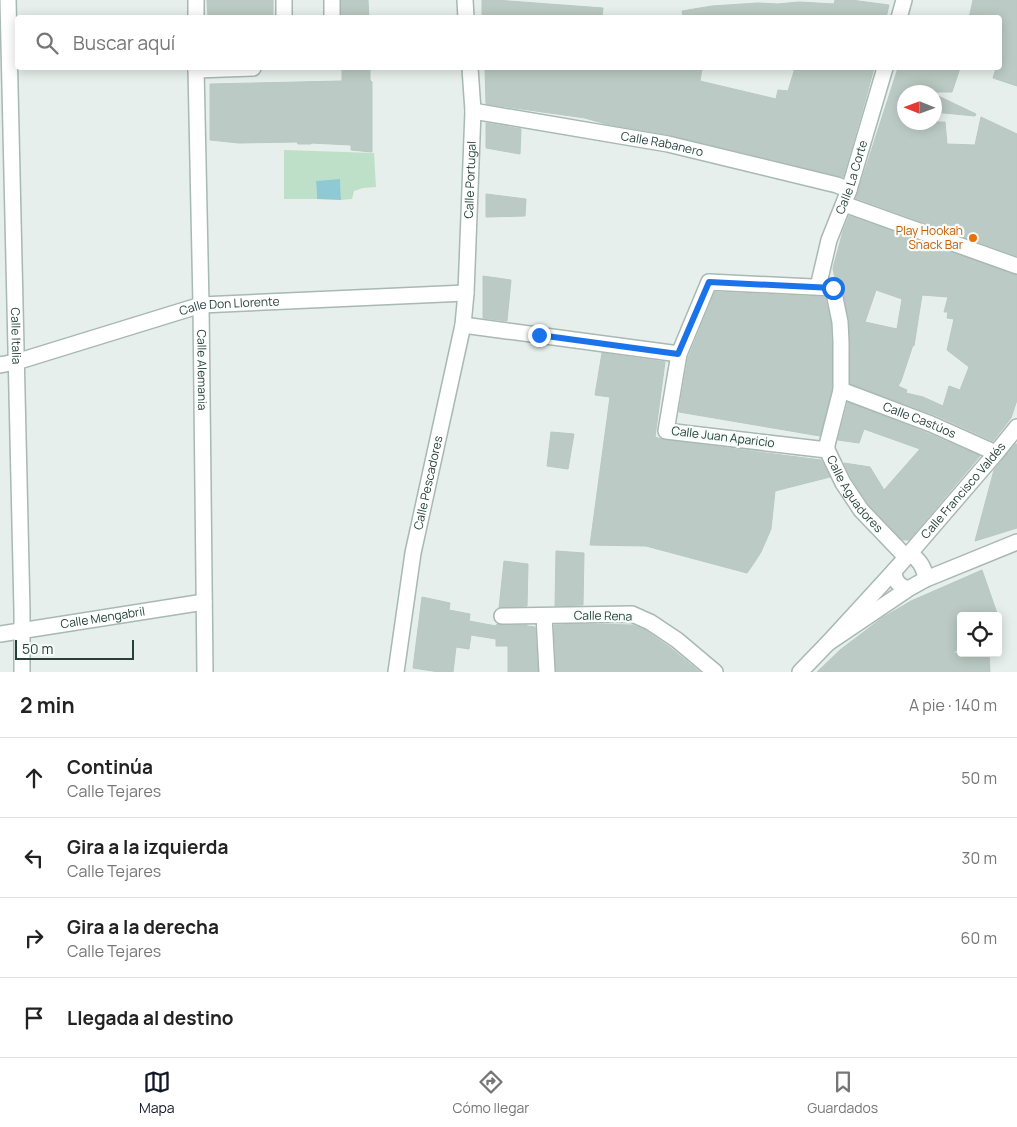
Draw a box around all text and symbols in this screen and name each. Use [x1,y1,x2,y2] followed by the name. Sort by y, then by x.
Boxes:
[15,15,1002,70] search box
[33,29,61,57] icon: search
[73,30,175,56] text: Buscar aquí
[897,85,942,130] north arrow
[620,127,705,160] street label: Calle Rabanero
[831,138,871,217] street label: Calle La Corte
[460,141,480,219] street label: Calle Portugal
[896,222,964,253] place label: Play Hookah Snack Bar
[967,232,979,244] marker: Play Hookah Snack Bar
[822,277,845,300] route start
[177,292,280,319] street label: Calle Don Llorente
[7,307,25,365] street label: Calle Italia
[528,324,551,347] route end
[193,329,211,411] street label: Calle Alemania
[881,398,959,442] street label: Calle Castúos
[670,422,776,451] street label: Calle Juan Aparicio
[409,434,446,531] street label: Calle Pescadores
[917,439,1009,542] street label: Calle Francisco Valdés
[823,452,887,536] street label: Calle Aguadores
[59,602,146,632] street label: Calle Mengabril
[574,606,632,625] street label: Calle Rena
[957,612,1002,657] map controls
[957,612,1002,657] button: locate
[15,637,134,660] scale bar
[22,639,53,658] text: 50 m
[20,691,75,719] text: 2 min
[909,694,997,716] text: A pie · 140 m
[67,754,153,780] text: Continúa
[20,764,48,792] icon: ahead
[961,767,997,789] text: 50 m
[67,780,161,802] text: Calle Tejares
[67,834,228,860] text: Gira a la izquierda
[20,844,48,872] icon: left
[962,847,997,869] text: 30 m
[67,860,161,882] text: Calle Tejares
[67,914,219,940] text: Gira a la derecha
[20,924,48,952] icon: right
[961,927,997,949] text: 60 m
[67,940,161,962] text: Calle Tejares
[20,1004,48,1032] icon: arrive
[67,1005,234,1031] text: Llegada al destino
[139,1068,175,1117] tab: Mapa
[452,1068,529,1117] tab: Cómo llegar
[807,1068,878,1117] tab: Guardados

